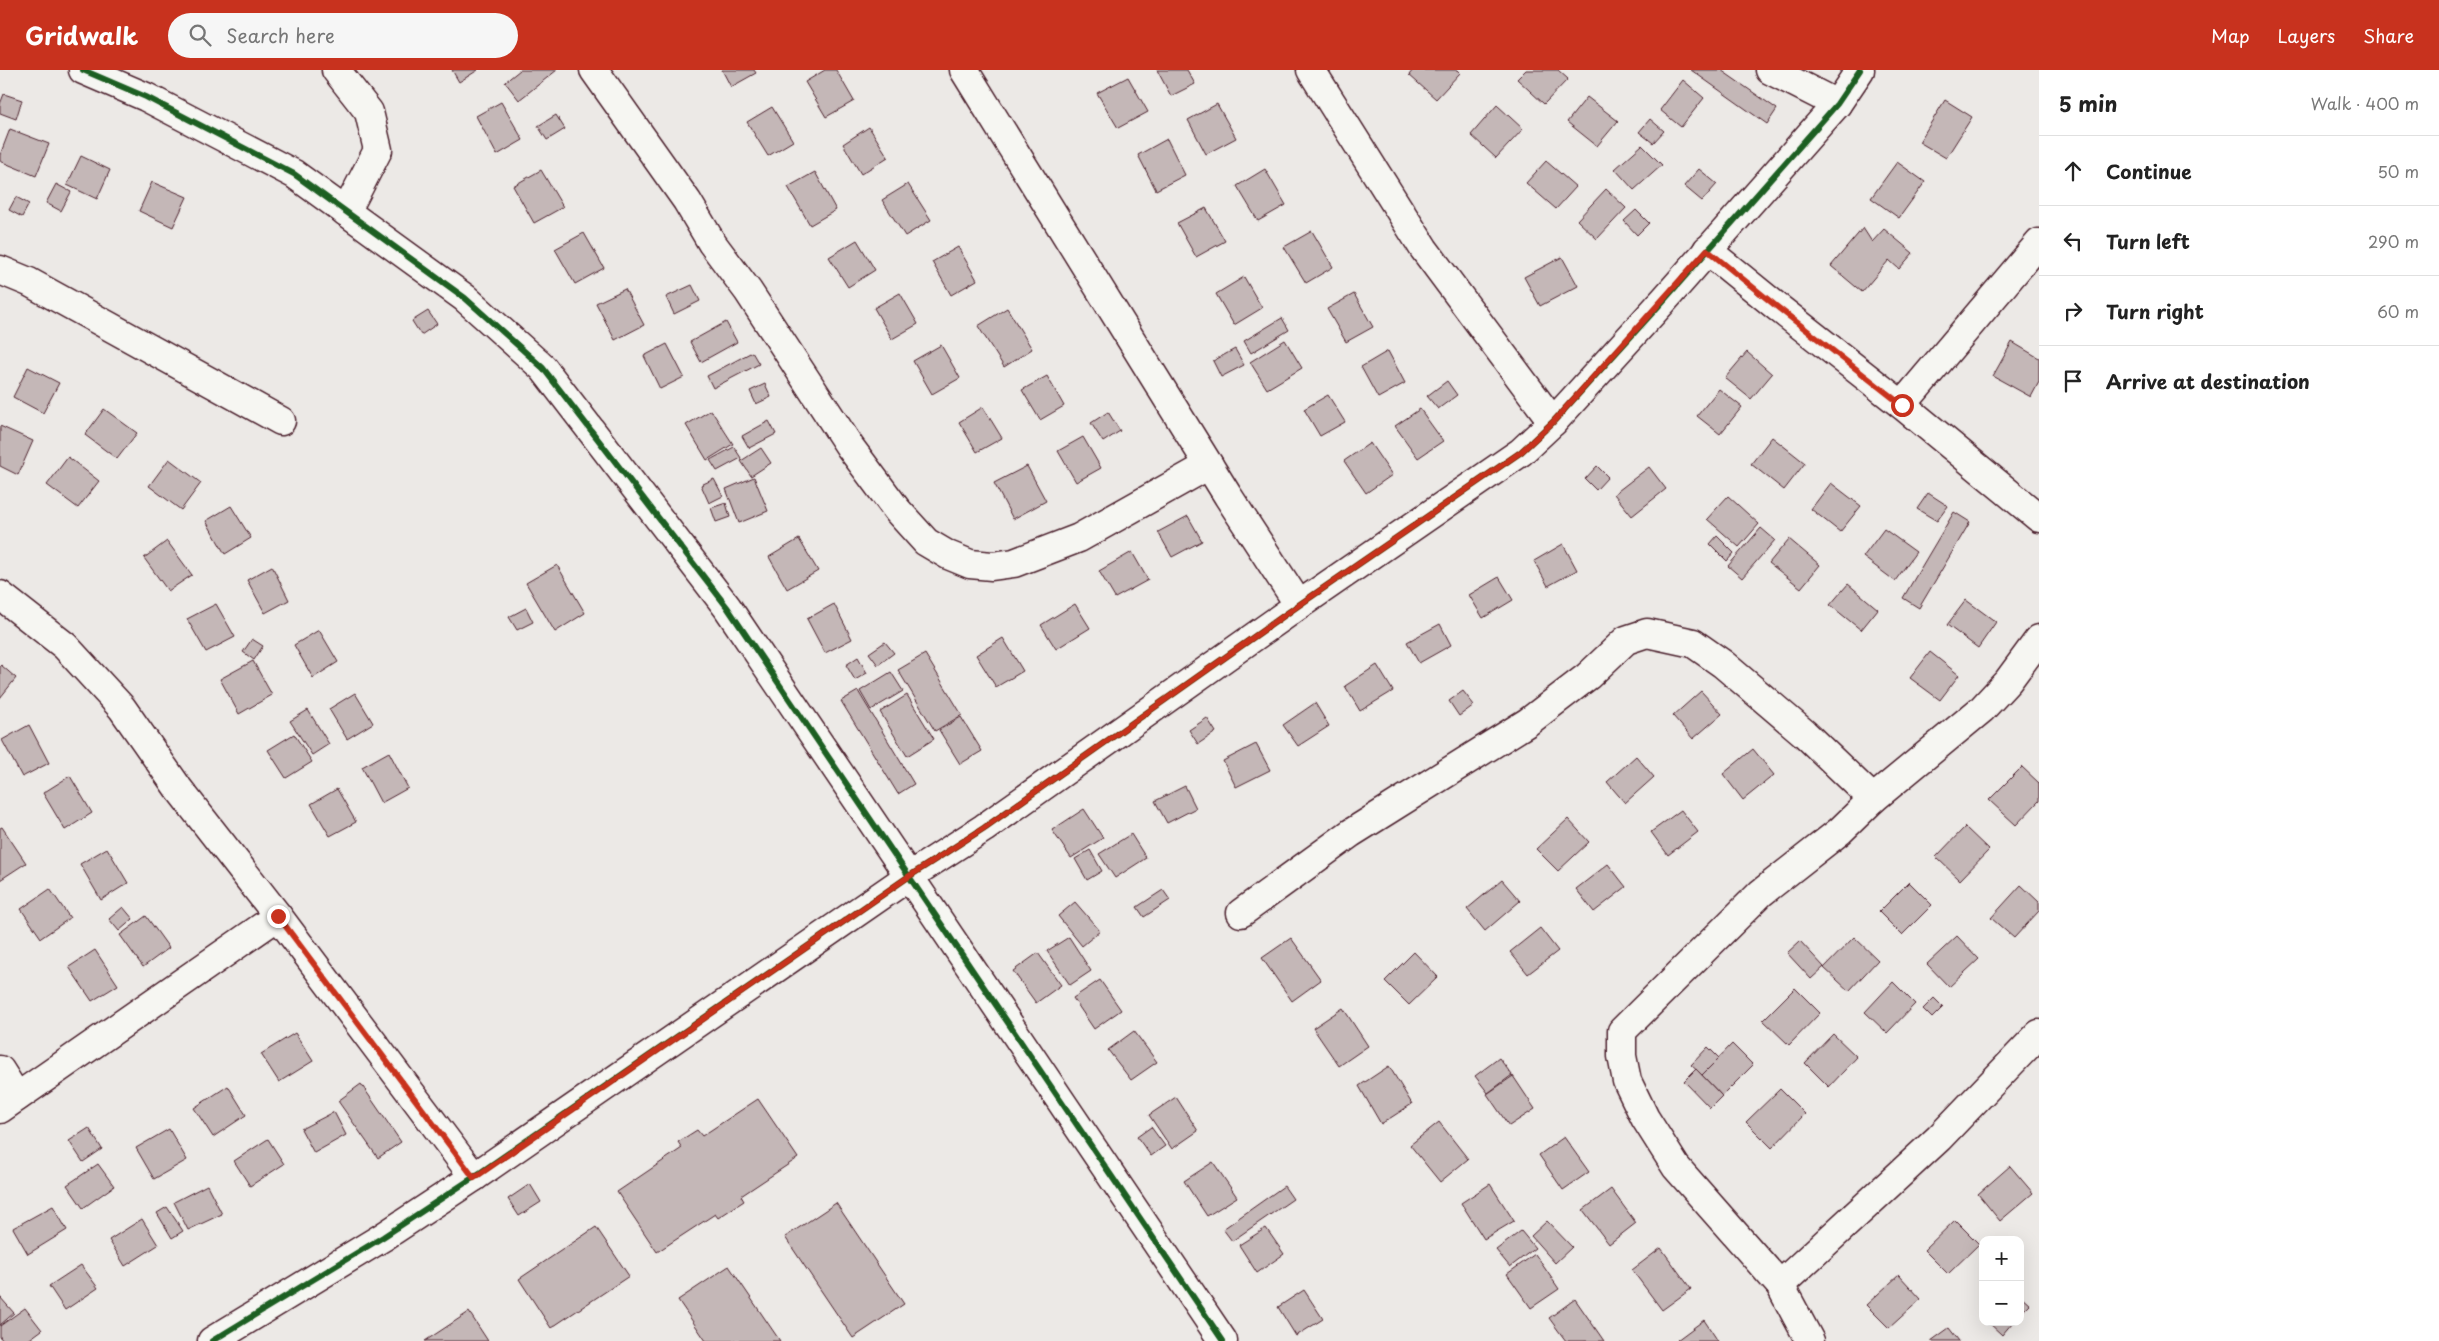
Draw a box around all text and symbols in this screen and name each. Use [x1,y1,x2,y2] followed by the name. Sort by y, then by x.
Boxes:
[168,13,518,58] search box
[25,17,138,53] text: Gridwalk
[186,21,214,49] icon: search
[226,21,335,49] text: Search here
[2211,22,2250,49] text: Map
[2278,22,2335,49] text: Layers
[2363,22,2414,49] text: Share
[2059,87,2117,119] text: 5 min
[2311,91,2419,115] text: Walk · 400 m
[2059,157,2087,185] icon: ahead
[2106,157,2192,185] text: Continue
[2378,159,2419,183] text: 50 m
[2059,227,2087,255] icon: left
[2106,227,2190,255] text: Turn left
[2368,229,2419,253] text: 290 m
[2059,297,2087,325] icon: right
[2106,297,2204,325] text: Turn right
[2377,299,2419,323] text: 60 m
[2059,367,2087,395] icon: arrive
[2106,367,2310,395] text: Arrive at destination
[1891,394,1914,417] route start
[267,905,290,928] route end
[1979,1236,2024,1326] map controls
[1979,1236,2024,1281] button: +
[1979,1281,2024,1326] button: −

